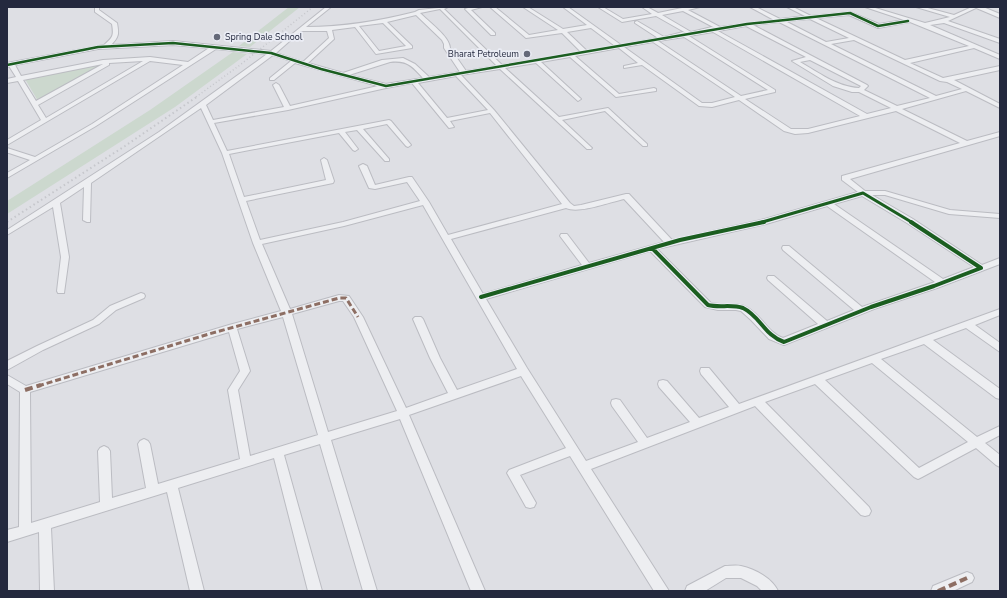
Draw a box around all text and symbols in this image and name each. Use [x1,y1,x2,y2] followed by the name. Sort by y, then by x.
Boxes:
[225,31,303,43] place label: Spring Dale School
[212,32,222,42] marker: Spring Dale School
[448,48,519,60] place label: Bharat Petroleum
[522,49,532,59] marker: Bharat Petroleum

